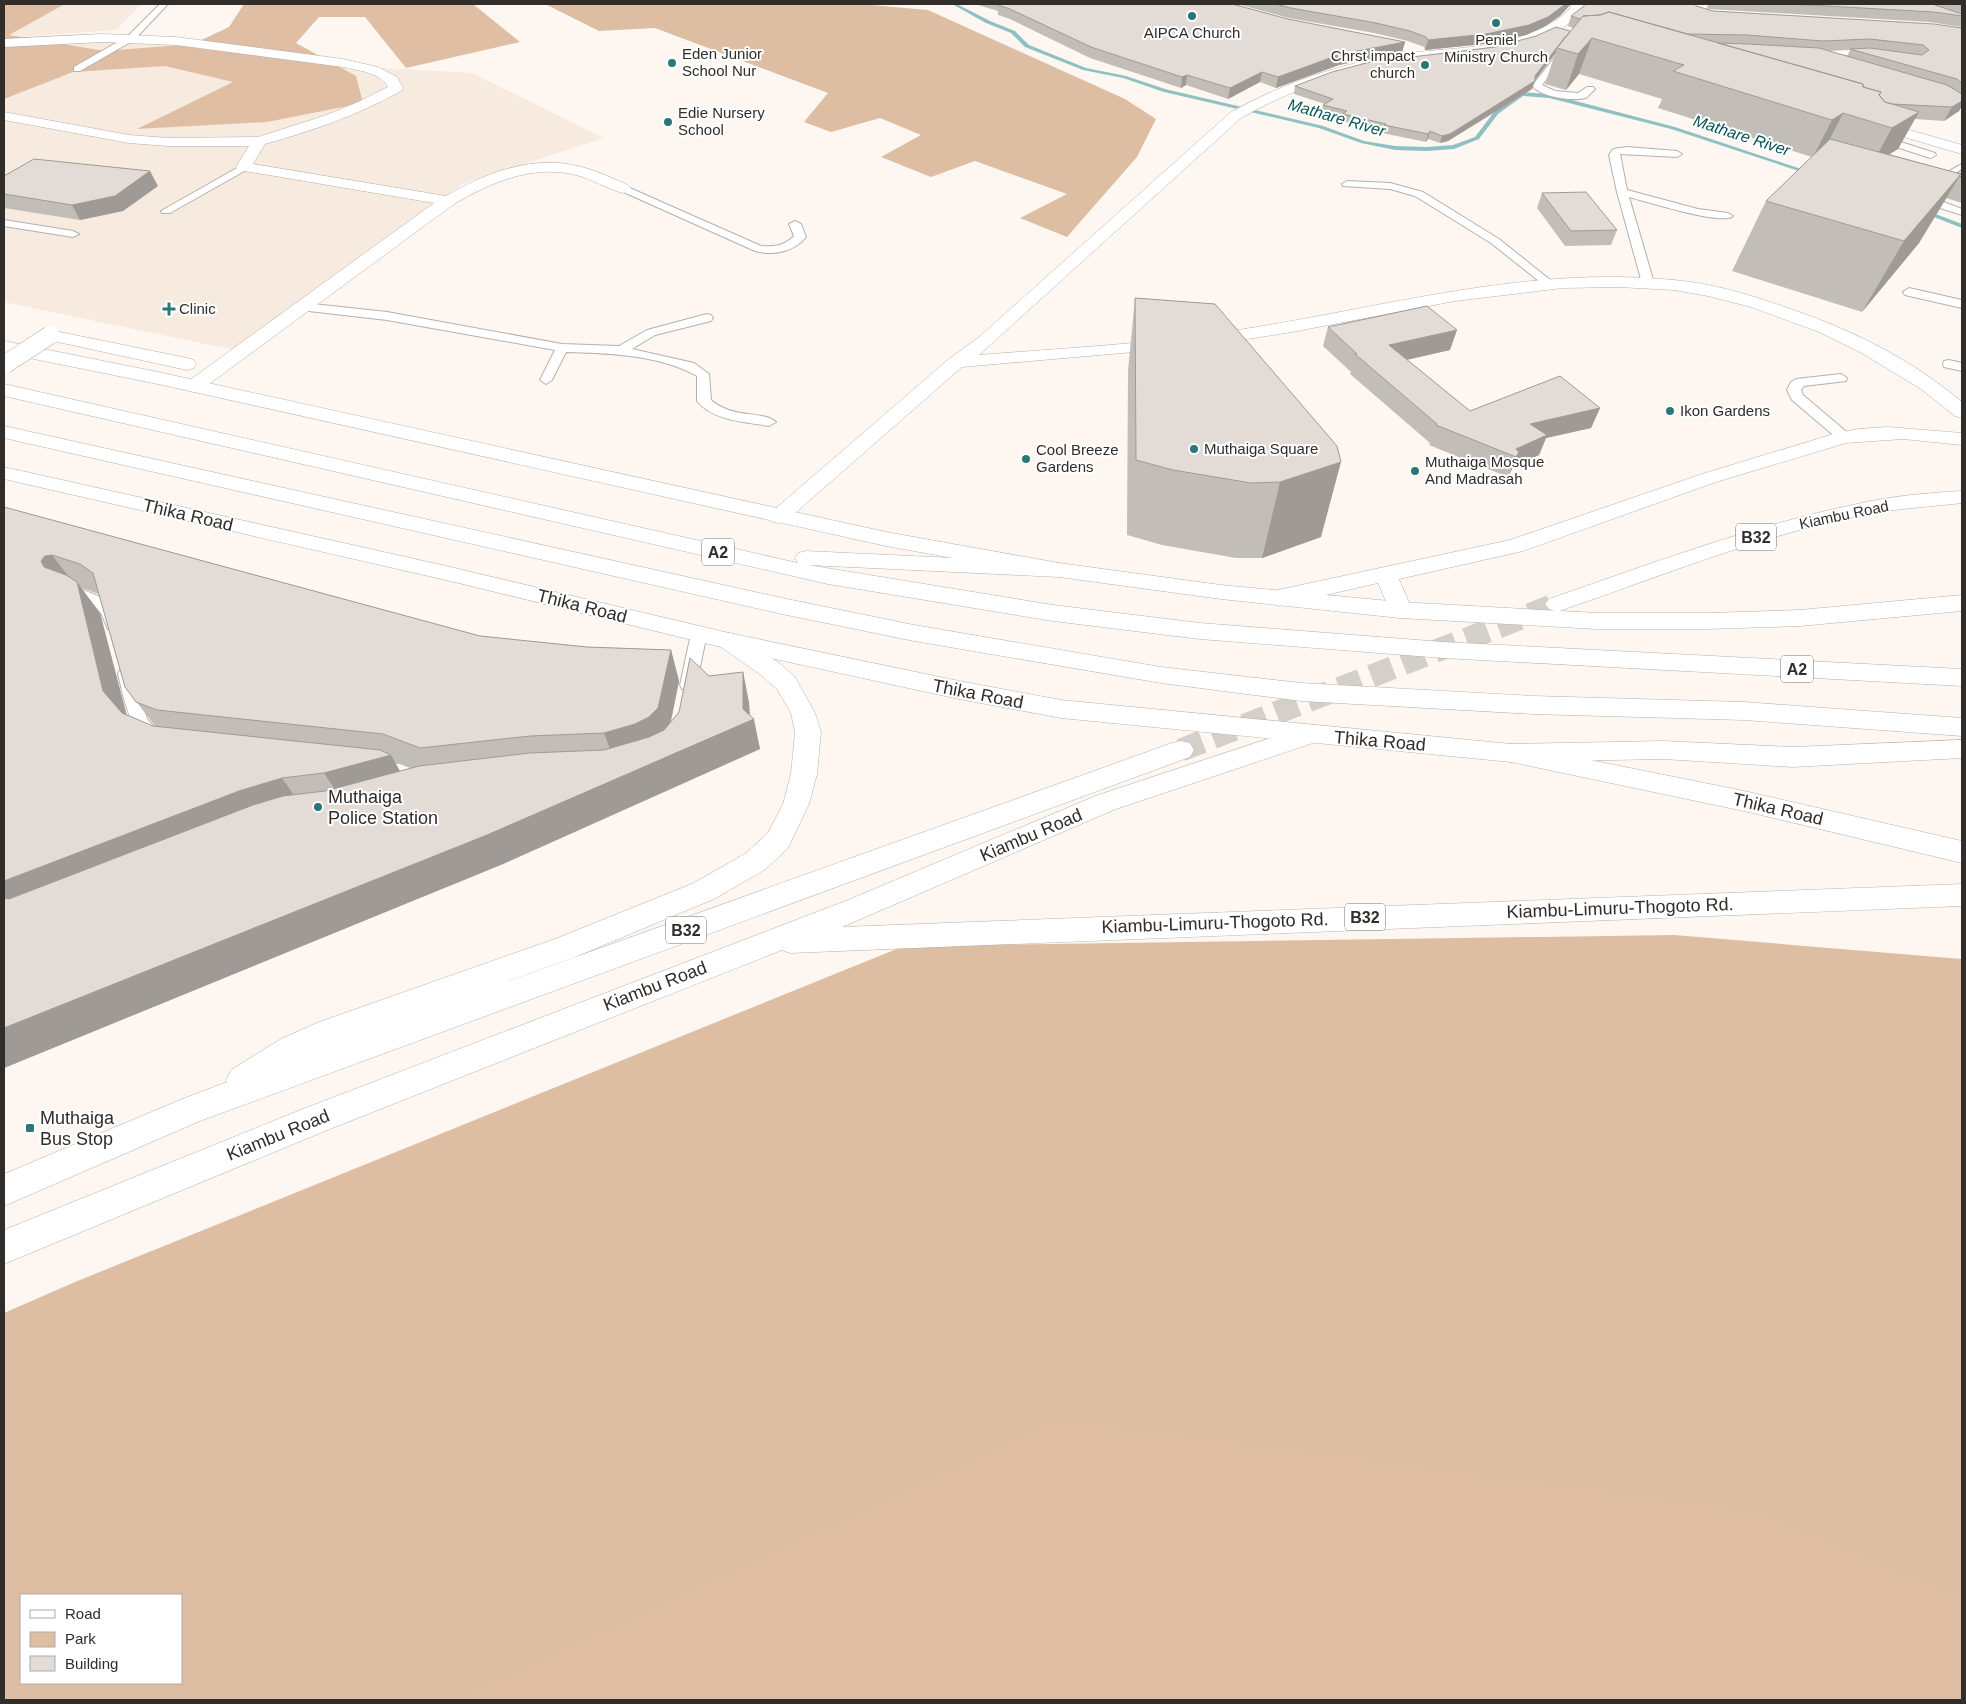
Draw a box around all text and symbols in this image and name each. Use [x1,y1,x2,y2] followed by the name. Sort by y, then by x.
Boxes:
[1186,10,1198,22] marker: AIPCA Church
[1490,17,1502,29] marker: Peniel Ministry Church
[1144,24,1240,41] place label: AIPCA Church
[1444,31,1548,65] place label: Peniel Ministry Church
[682,45,762,79] place label: Eden Junior School Nur
[1331,47,1416,81] place label: Chrst impact church
[666,57,678,69] marker: Eden Junior School Nur
[1419,59,1431,71] marker: Chrst impact church
[1286,95,1388,140] water label: Mathare River
[678,104,765,138] place label: Edie Nursery School
[1691,112,1793,159] water label: Mathare River
[662,116,674,128] marker: Edie Nursery School
[179,300,216,317] place label: Clinic
[163,303,175,315] marker: Clinic
[1680,402,1770,419] place label: Ikon Gardens
[1664,405,1676,417] marker: Ikon Gardens
[1204,440,1318,457] place label: Muthaiga Square
[1036,441,1119,475] place label: Cool Breeze Gardens
[1188,443,1200,455] marker: Muthaiga Square
[1020,453,1032,465] marker: Cool Breeze Gardens
[1425,453,1544,487] place label: Muthaiga Mosque And Madrasah
[1409,465,1421,477] marker: Muthaiga Mosque And Madrasah
[141,495,235,535] street label: Thika Road
[1798,497,1890,532] street label: Kiambu Road
[1736,524,1776,550] road number: B32
[702,538,734,566] road number: A2
[535,585,629,627] street label: Thika Road
[1781,656,1813,682] road number: A2
[931,675,1025,713] street label: Thika Road
[1333,727,1427,755] street label: Thika Road
[328,787,438,828] place label: Muthaiga Police Station
[1731,789,1825,829] street label: Thika Road
[312,801,324,813] marker: Muthaiga Police Station
[977,804,1085,866] street label: Kiambu Road
[1506,894,1734,922] street label: Kiambu-Limuru-Thogoto Rd.
[1345,904,1385,930] road number: B32
[1101,909,1329,937] street label: Kiambu-Limuru-Thogoto Rd.
[666,916,706,944] road number: B32
[600,957,710,1015] street label: Kiambu Road
[224,1105,332,1165] street label: Kiambu Road
[40,1108,115,1149] place label: Muthaiga Bus Stop
[24,1122,36,1134] marker: Muthaiga Bus Stop
[20,1594,182,1684] legend
[65,1605,101,1622] text: Road
[65,1630,96,1647] text: Park
[65,1655,118,1672] text: Building

